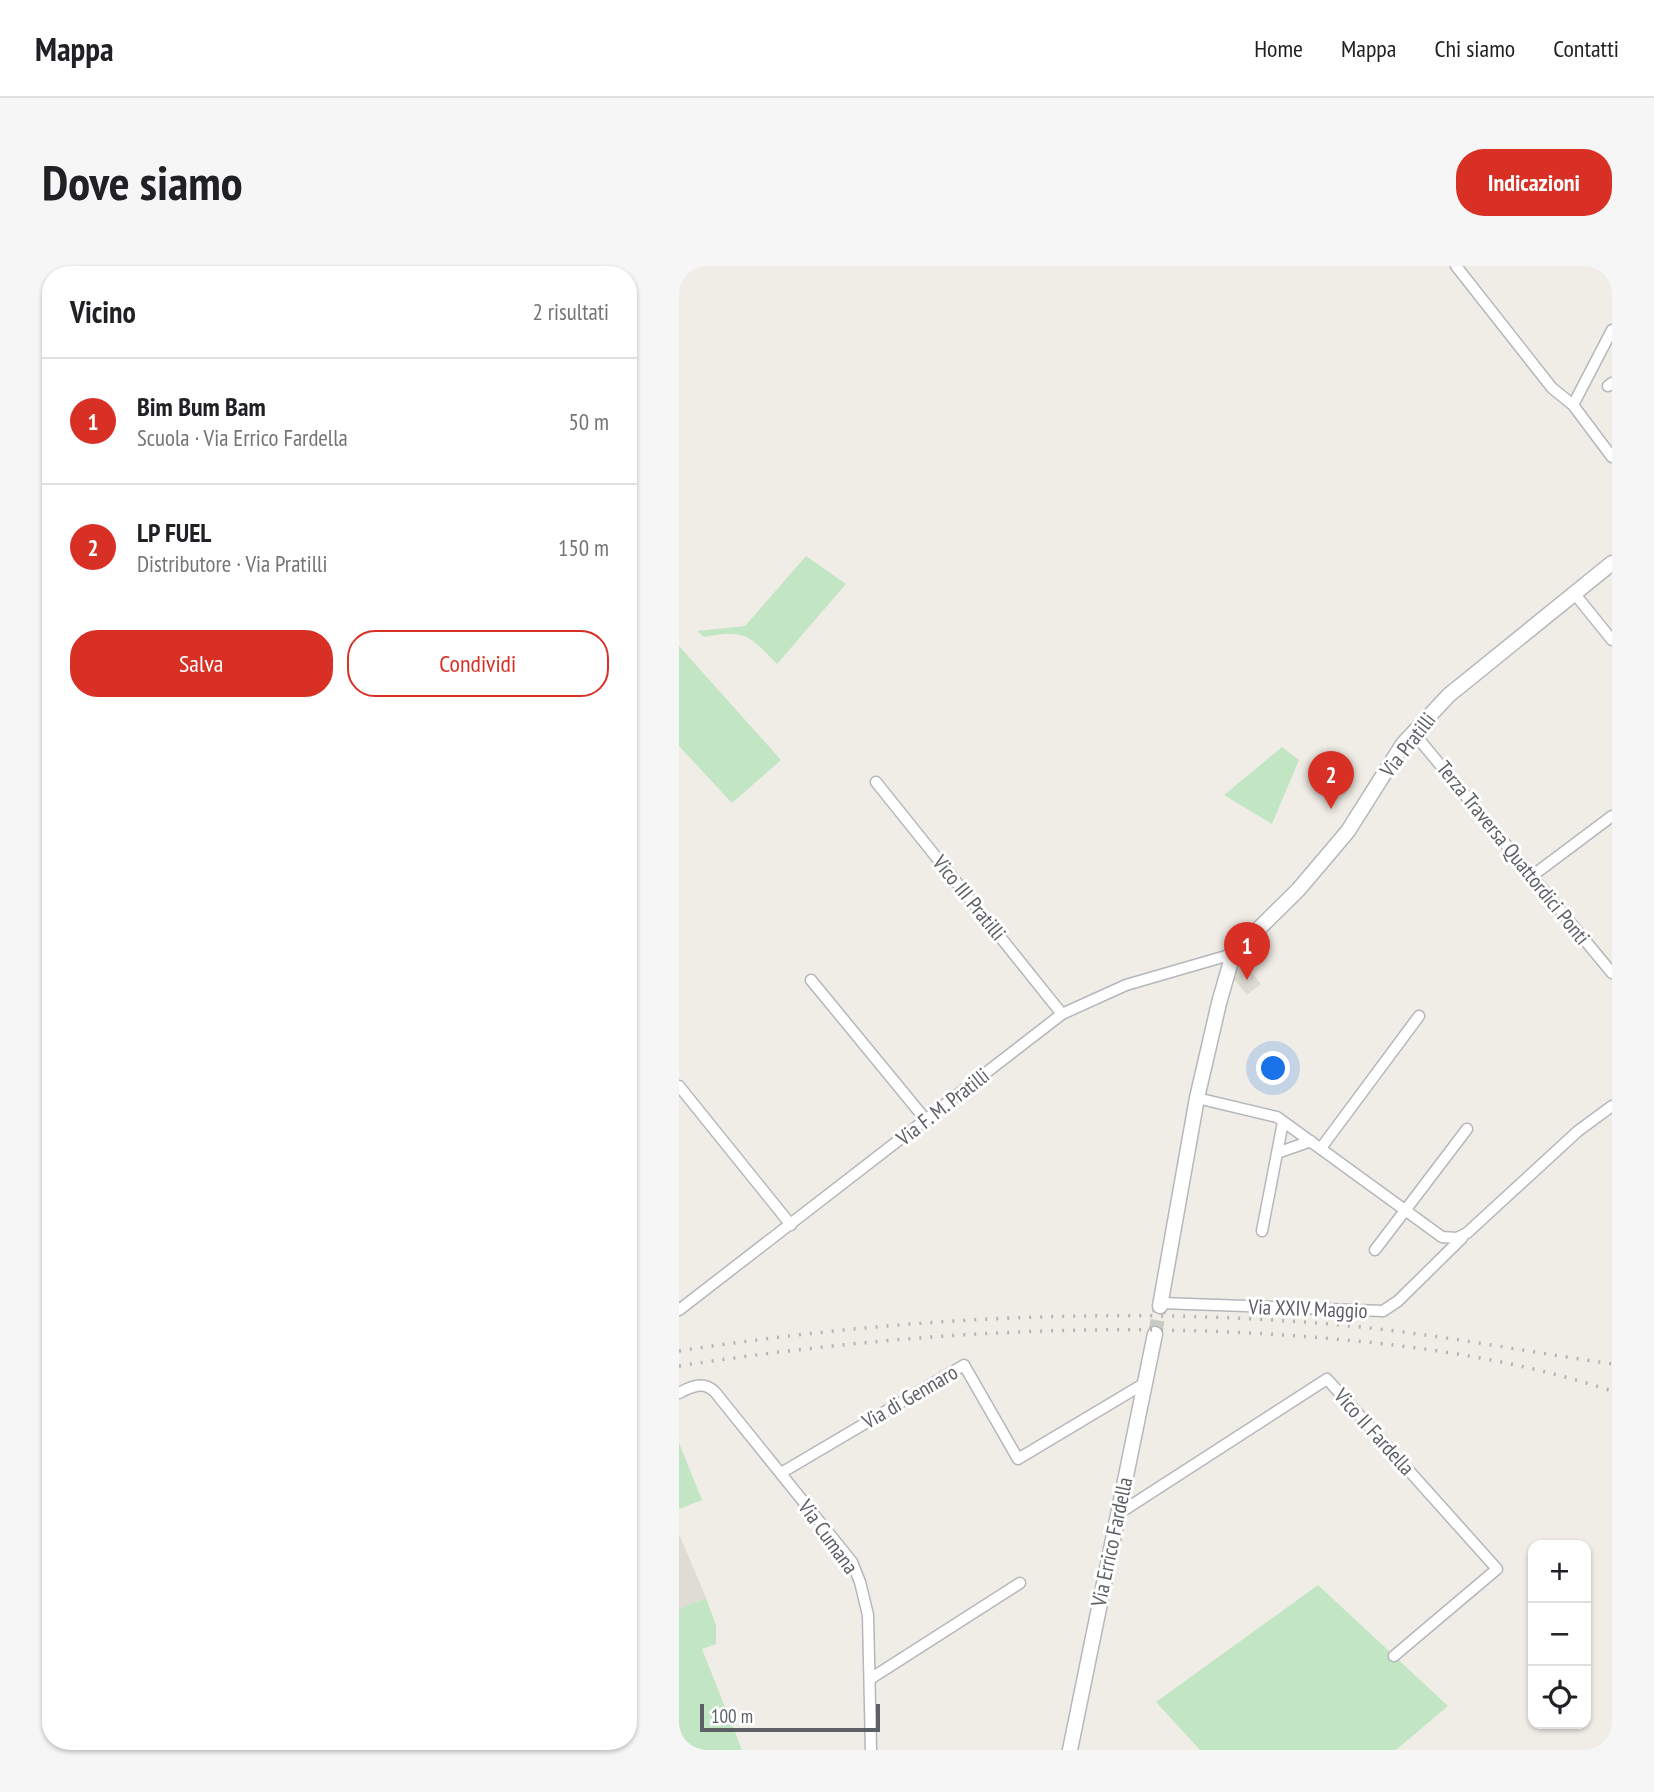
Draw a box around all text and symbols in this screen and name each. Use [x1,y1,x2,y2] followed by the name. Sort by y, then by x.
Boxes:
[35,27,114,70] text: Mappa
[1254,33,1303,64] text: Home
[1341,33,1396,64] text: Mappa
[1434,33,1515,64] text: Chi siamo
[1553,33,1619,64] text: Contatti
[1456,149,1612,216] button: Indicazioni
[42,150,243,214] text: Dove siamo
[70,292,136,331] text: Vicino
[533,297,609,326] text: 2 risultati
[137,390,266,423] text: Bim Bum Bam
[88,407,99,436] text: 1
[568,407,609,436] text: 50 m
[137,423,348,452] text: Scuola · Via Errico Fardella
[137,516,211,549] text: LP FUEL
[88,533,99,562] text: 2
[558,533,609,562] text: 150 m
[137,549,327,578] text: Distributore · Via Pratilli
[70,630,333,697] button: Salva
[347,630,609,697] button: Condividi
[1373,707,1441,783] street label: Via Pratilli
[1308,751,1354,809] pin: 2
[1431,755,1596,950] street label: Terza Traversa Quattordici Ponti
[926,849,1012,946] street label: Vico III Pratilli
[1224,922,1270,980] pin: 1
[1256,1051,1290,1085] your location
[890,1062,995,1152] street label: Via F. M. Pratilli
[1247,1293,1368,1324] street label: Via XXIV Maggio
[856,1358,962,1435] street label: Via di Gennaro
[1328,1382,1421,1481] street label: Vico II Fardella
[1084,1475,1138,1610] street label: Via Errico Fardella
[792,1493,864,1579] street label: Via Cumana
[1528,1540,1591,1729] map controls
[1528,1540,1591,1603] button: +
[1528,1603,1591,1666] button: −
[1528,1666,1591,1729] button: locate
[700,1701,880,1733] scale bar
[711,1704,753,1728] text: 100 m

